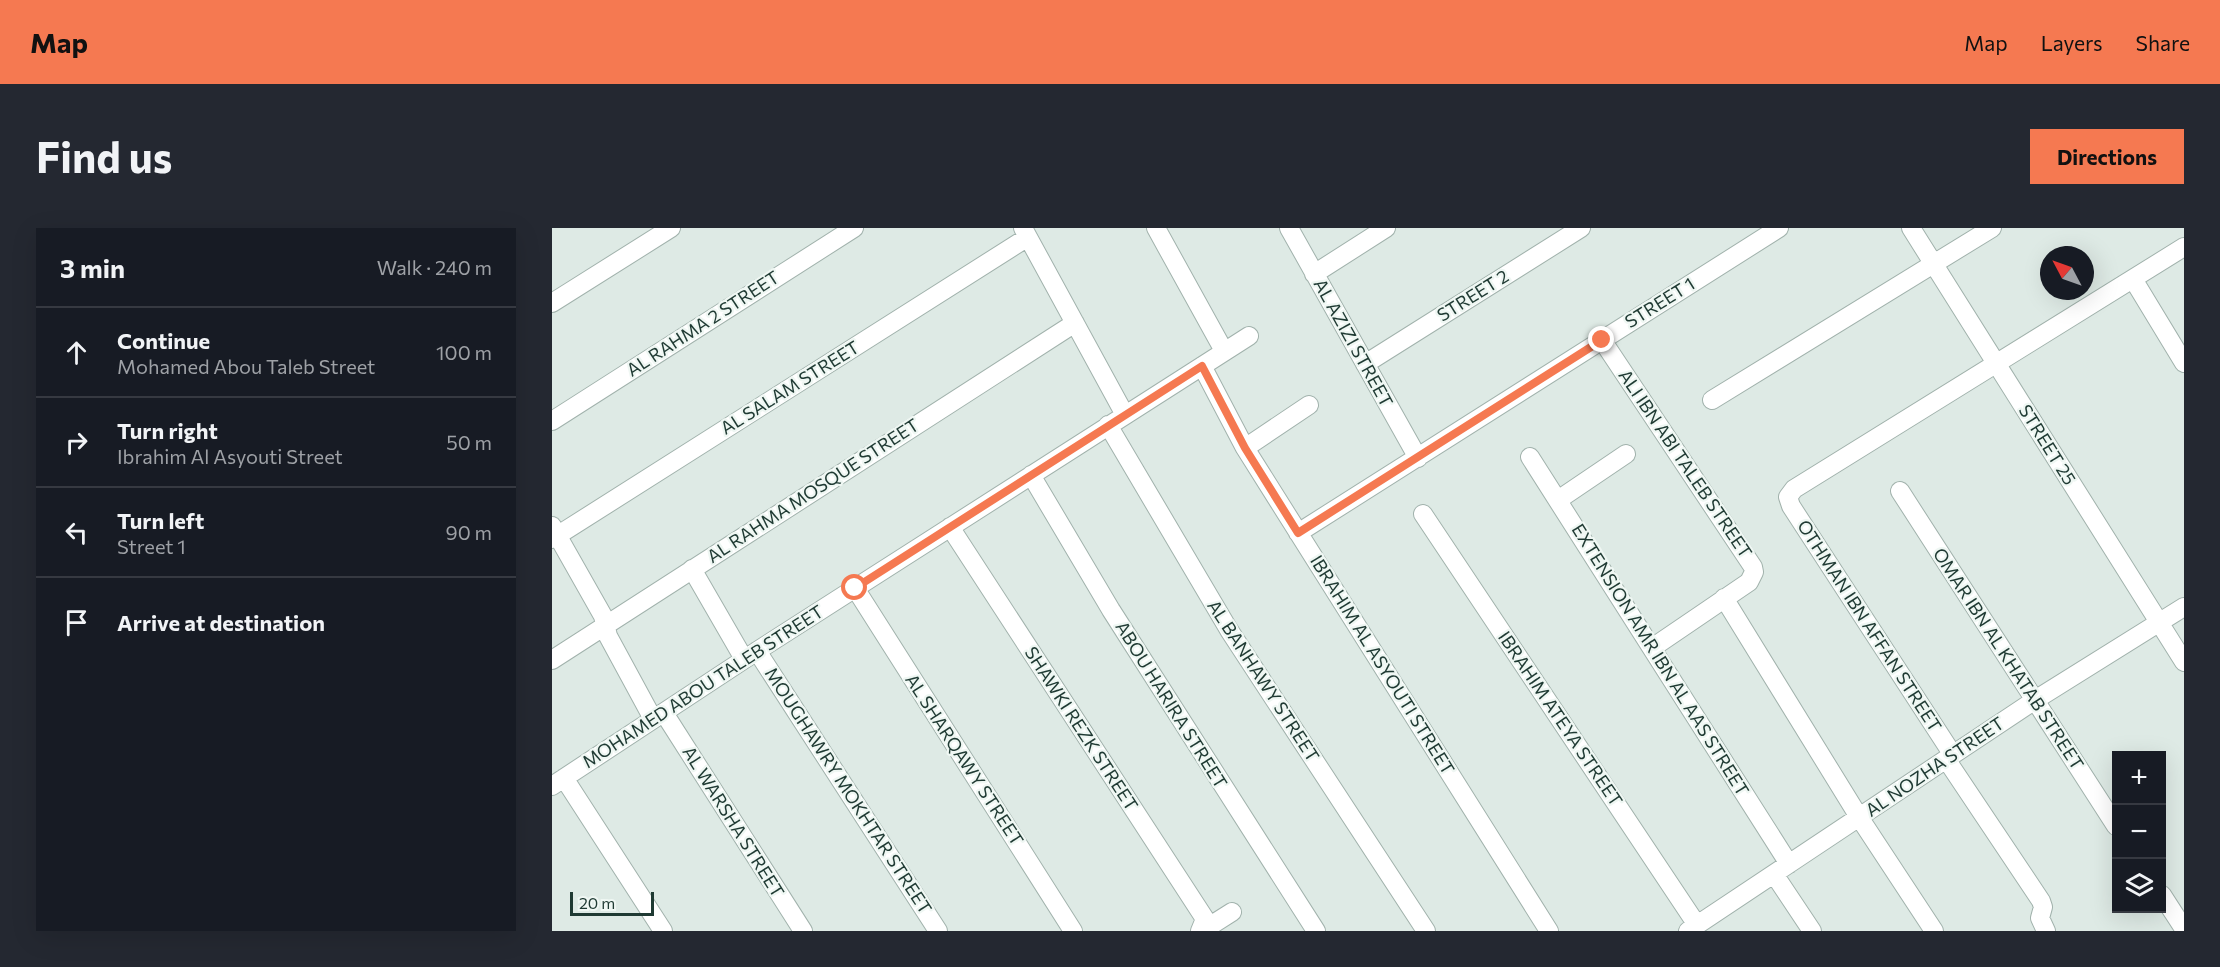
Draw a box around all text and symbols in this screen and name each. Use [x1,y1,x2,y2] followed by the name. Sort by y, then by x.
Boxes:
[30,25,88,59] text: Map
[1964,30,2008,55] text: Map
[2041,30,2103,55] text: Layers
[2136,30,2190,55] text: Share
[2030,129,2184,184] button: Directions
[36,130,172,182] text: Find us
[2040,246,2094,300] north arrow
[60,252,125,283] text: 3 min
[377,255,492,279] text: Walk · 240 m
[1433,265,1512,326] street label: STREET 2
[622,266,783,381] street label: AL RAHMA 2 STREET
[1621,272,1698,332] street label: STREET 1
[1310,275,1398,410] street label: AL AZIZI STREET
[1588,326,1614,352] route end
[117,327,210,354] text: Continue
[60,336,93,369] icon: ahead
[716,336,863,439] street label: AL SALAM STREET
[436,340,492,364] text: 100 m
[117,354,375,378] text: Mohamed Abou Taleb Street
[1614,365,1757,562] street label: ALI IBN ABI TALEB STREET
[2015,400,2081,489] street label: STREET 25
[702,413,923,567] street label: AL RAHMA MOSQUE STREET
[117,417,218,444] text: Turn right
[60,426,93,459] icon: right
[446,430,492,454] text: 50 m
[117,444,343,468] text: Ibrahim Al Asyouti Street
[117,507,204,534] text: Turn left
[1793,515,1947,735] street label: OTHMAN IBN AFFAN STREET
[60,516,93,549] icon: left
[1568,519,1754,800] street label: EXTENSION AMR IBN AL AAS STREET
[446,520,492,544] text: 90 m
[117,534,186,558] text: Street 1
[1929,543,2089,774] street label: OMAR IBN AL KHATAB STREET
[1306,551,1460,778] street label: IBRAHIM AL ASYOUTI STREET
[841,574,867,600] route start
[1203,595,1324,766] street label: AL BANHAWY STREET
[578,600,827,772] street label: MOHAMED ABOU TALEB STREET
[60,606,93,639] icon: arrive
[117,609,325,636] text: Arrive at destination
[1111,617,1232,792] street label: ABOU HARIRA STREET
[1494,627,1628,810] street label: IBRAHIM ATEYA STREET
[1021,642,1143,815] street label: SHAWKI REZK STREET
[761,663,937,918] street label: MOUGHAWRY MOKHTAR STREET
[901,670,1029,849] street label: AL SHARQAWY STREET
[1861,712,2008,821] street label: AL NOZHA STREET
[678,742,789,901] street label: AL WARSHA STREET
[2112,751,2166,913] map controls
[2112,751,2166,805] button: +
[2112,805,2166,859] button: −
[2112,859,2166,913] button: layers
[570,889,654,916] scale bar
[579,893,615,912] text: 20 m

